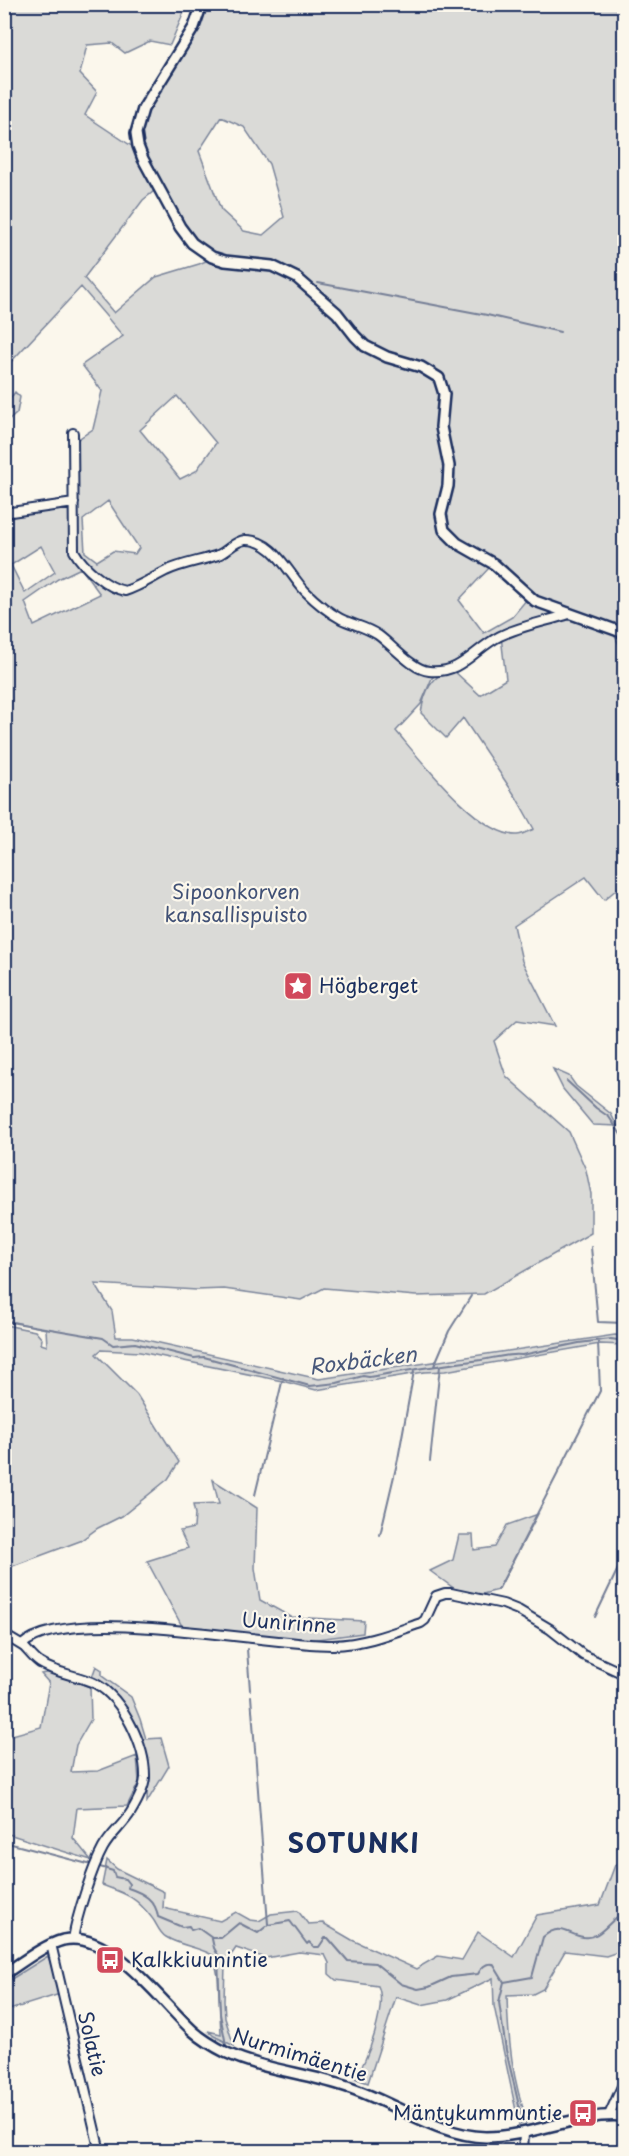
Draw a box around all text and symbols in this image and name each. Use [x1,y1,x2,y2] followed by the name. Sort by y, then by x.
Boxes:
[164,876,308,929] park label: Sipoonkorven kansallispuisto
[282,970,314,1002] place icon: Högberget
[319,970,418,1000] place label: Högberget
[307,1336,420,1381] water label: Roxbäcken
[240,1604,338,1640] street label: Uunirinne
[288,1823,420,1862] district label: SOTUNKI
[94,1944,126,1976] bus stop icon: Kalkkiuunintie
[131,1944,268,1974] place label: Kalkkiuunintie
[71,2008,115,2079] street label: Solatie
[229,2019,372,2089] street label: Nurmimäentie
[393,2097,562,2127] place label: Mäntykummuntie
[567,2097,599,2129] bus stop icon: Mäntykummuntie

